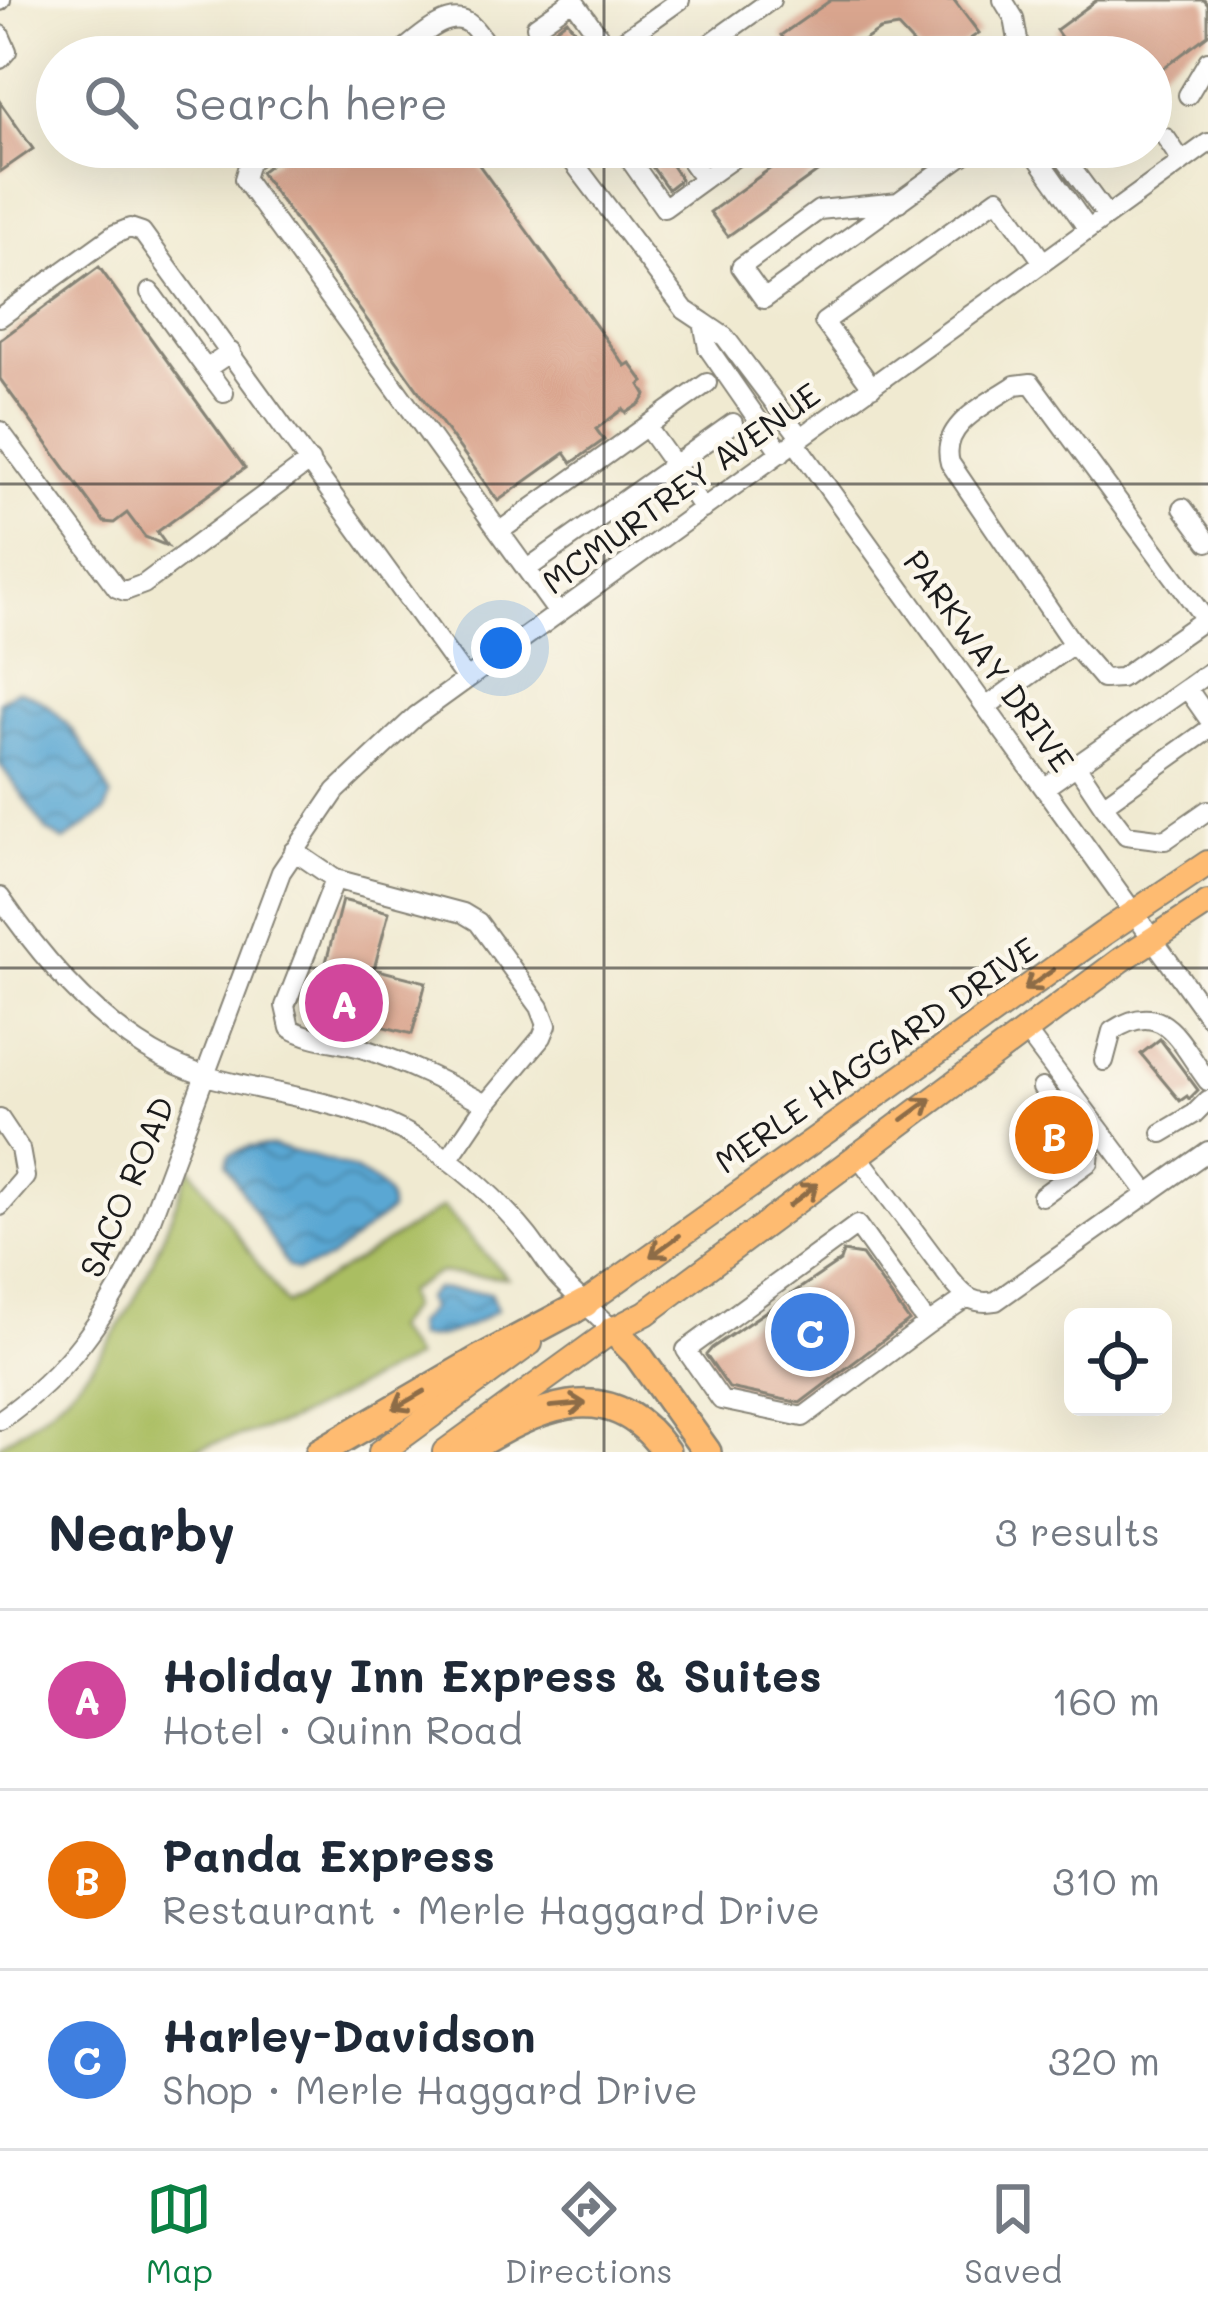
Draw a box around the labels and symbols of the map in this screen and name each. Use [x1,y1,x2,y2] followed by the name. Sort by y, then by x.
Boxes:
[533,371,828,602] street label: MCMURTREY AVENUE
[895,541,1085,780] street label: PARKWAY DRIVE
[471,618,531,678] your location
[705,926,1045,1182] street label: MERLE HAGGARD DRIVE
[305,958,383,1048] pin: A
[1023,966,1056,992] one-way arrow
[68,1089,183,1283] street label: SACO ROAD
[1015,1090,1093,1180] pin: B
[900,1097,933,1123] one-way arrow
[786,1183,819,1208] one-way arrow
[649,1233,682,1258] one-way arrow
[771,1287,849,1377] pin: C
[392,1389,427,1413] one-way arrow
[548,1394,587,1417] one-way arrow

